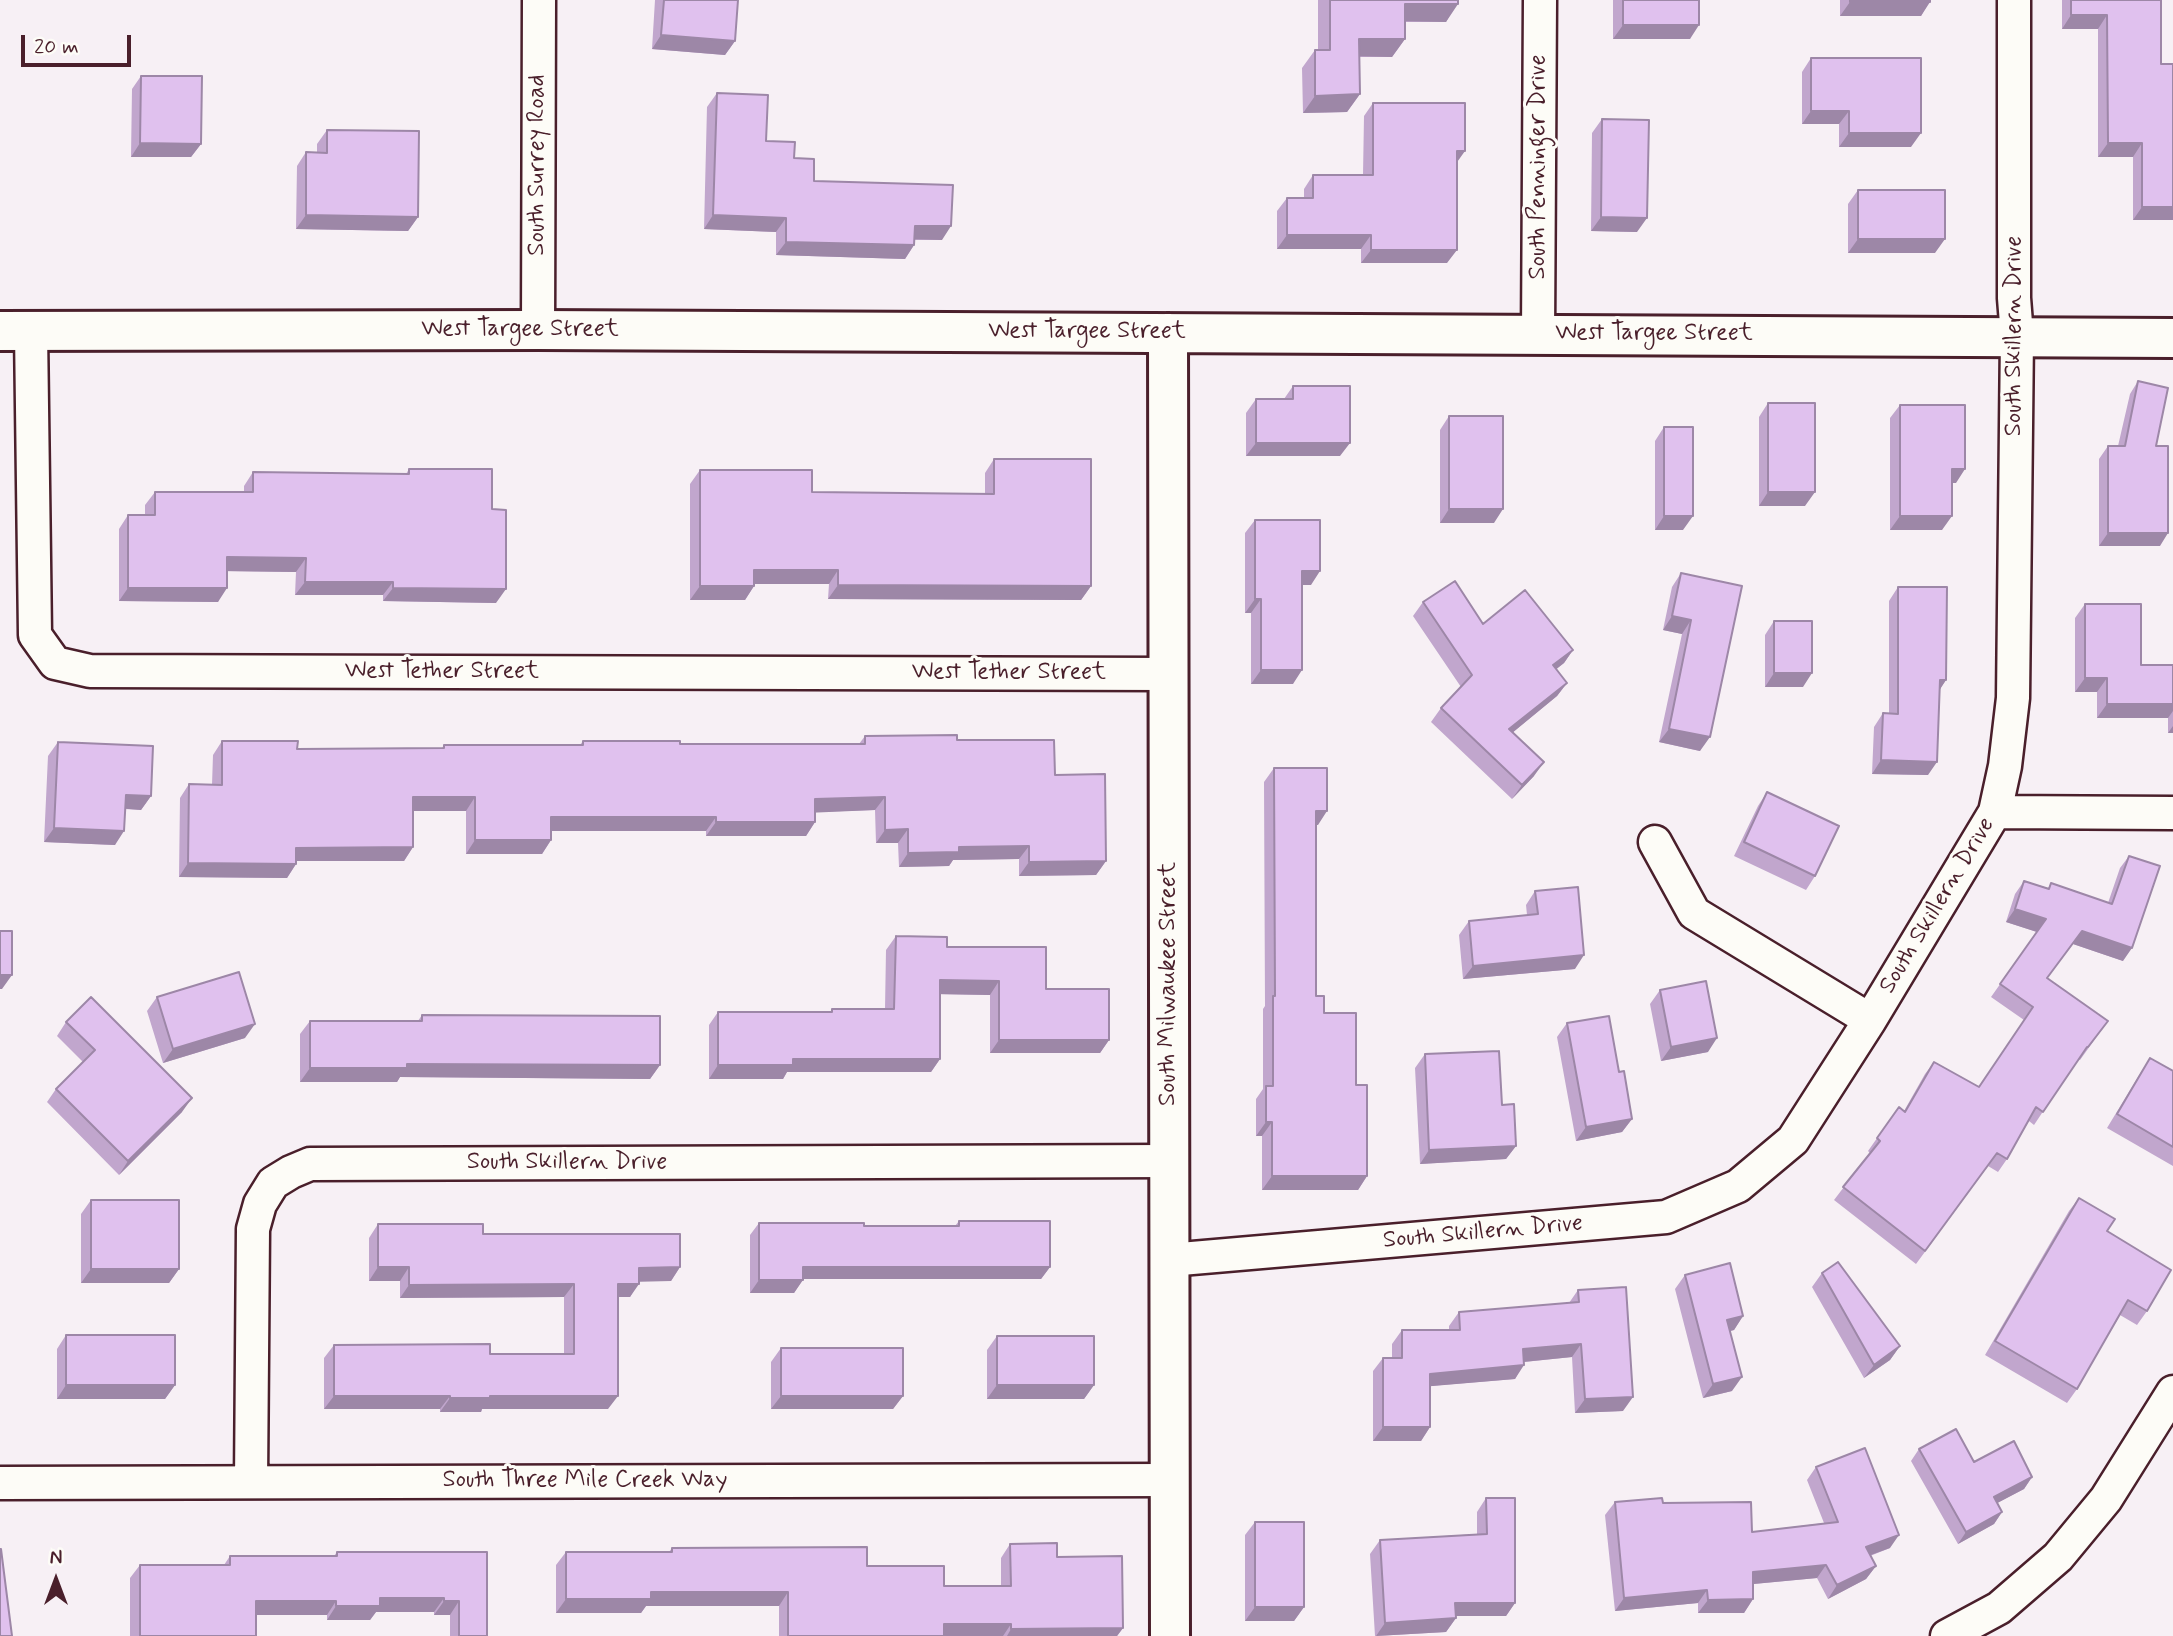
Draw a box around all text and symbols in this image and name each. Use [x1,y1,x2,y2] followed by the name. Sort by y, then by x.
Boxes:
[24,21,135,65] scale bar
[34,33,79,61] text: 20 m
[1525,55,1553,279] street label: South Penninger Drive
[524,74,552,256] street label: South Surrey Road
[2001,236,2029,436] street label: South Skillern Drive
[421,316,619,344] street label: West Targee Street
[988,318,1186,346] street label: West Targee Street
[1555,320,1753,348] street label: West Targee Street
[345,658,539,686] street label: West Tether Street
[912,659,1106,687] street label: West Tether Street
[1874,813,2002,999] street label: South Skillern Drive
[1155,862,1183,1106] street label: South Milwaukee Street
[467,1149,667,1177] street label: South Skillern Drive
[1382,1210,1584,1256] street label: South Skillern Drive
[442,1467,728,1495] street label: South Three Mile Creek Way
[21,1545,91,1615] north arrow
[50,1546,62,1571] text: N

